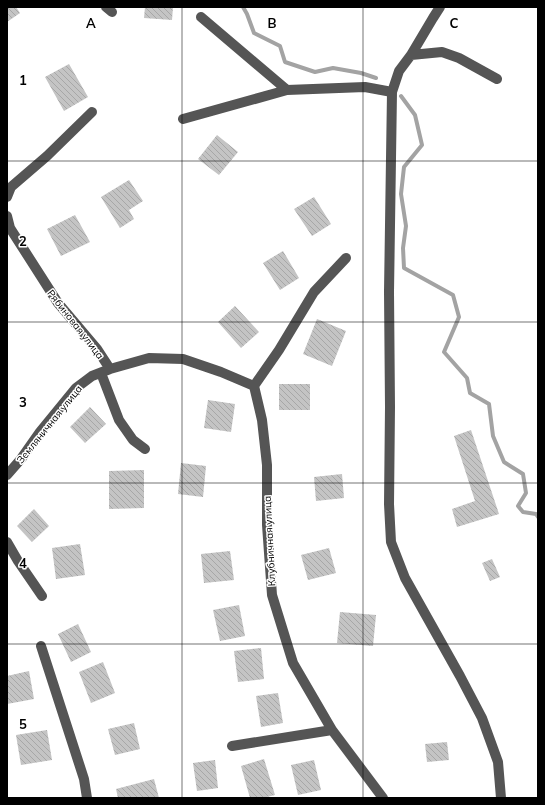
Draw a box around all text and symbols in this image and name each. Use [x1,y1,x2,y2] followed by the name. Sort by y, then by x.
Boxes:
[86,15,96,31] text: A
[268,15,277,31] text: B
[450,15,459,31] text: C
[19,72,27,88] text: 1
[19,233,27,249] text: 2
[44,287,107,362] street label: Рябиновая улица
[14,383,85,466] street label: Земляничная улица
[19,394,27,410] text: 3
[261,495,278,587] street label: Клубничная улица
[19,555,27,571] text: 4
[19,716,27,732] text: 5

